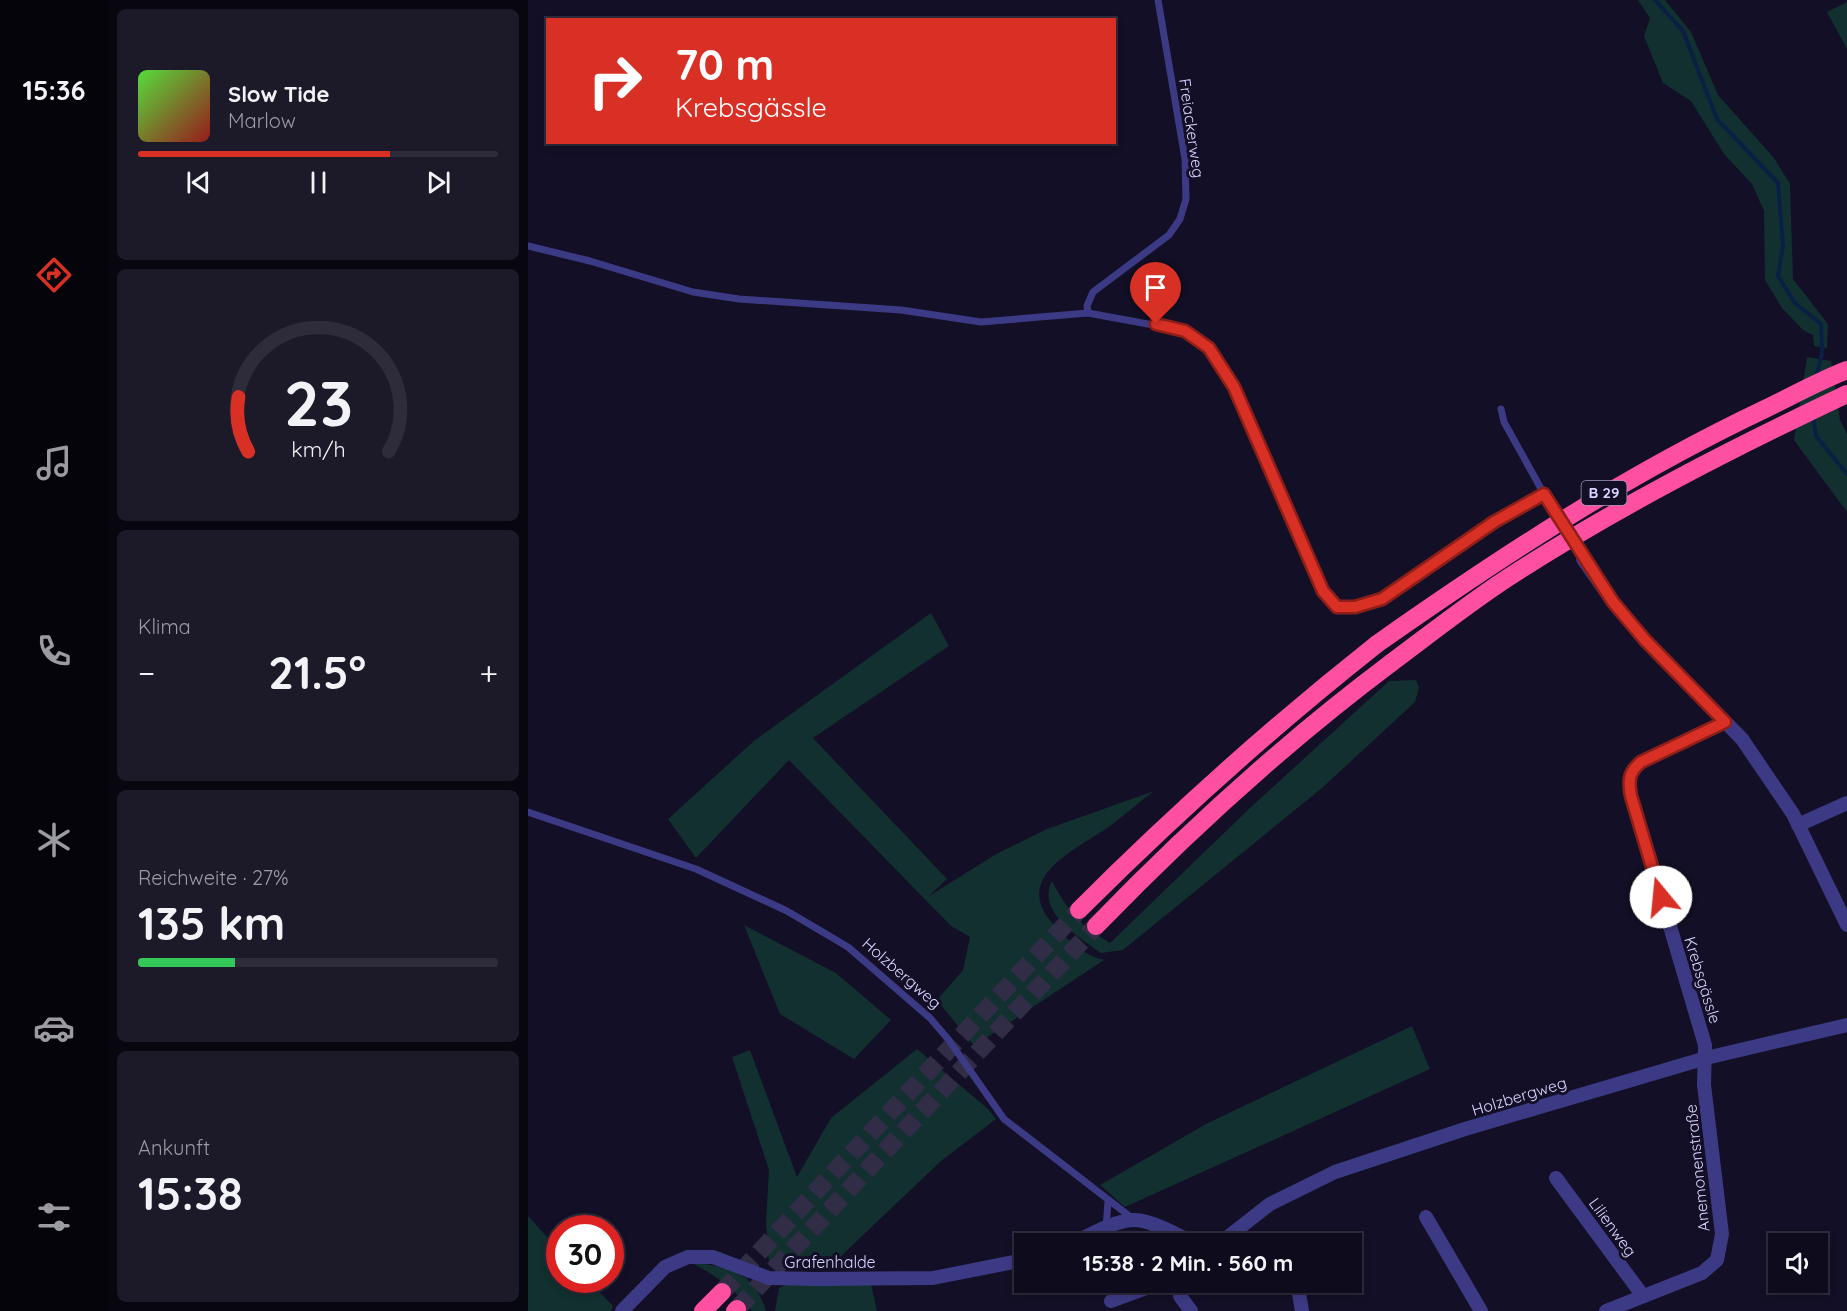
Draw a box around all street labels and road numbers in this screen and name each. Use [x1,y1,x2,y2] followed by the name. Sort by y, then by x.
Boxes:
[1175,77,1209,179] street label: Freiackerweg
[1582,481,1626,505] road number: B 29
[858,933,946,1013] street label: Holzbergweg
[1680,934,1726,1026] street label: Krebsgässle
[1469,1072,1569,1120] street label: Holzbergweg
[1680,1103,1714,1233] street label: Anemonenstraße
[1585,1193,1641,1261] street label: Lilienweg
[784,1252,876,1272] street label: Grafenhalde

